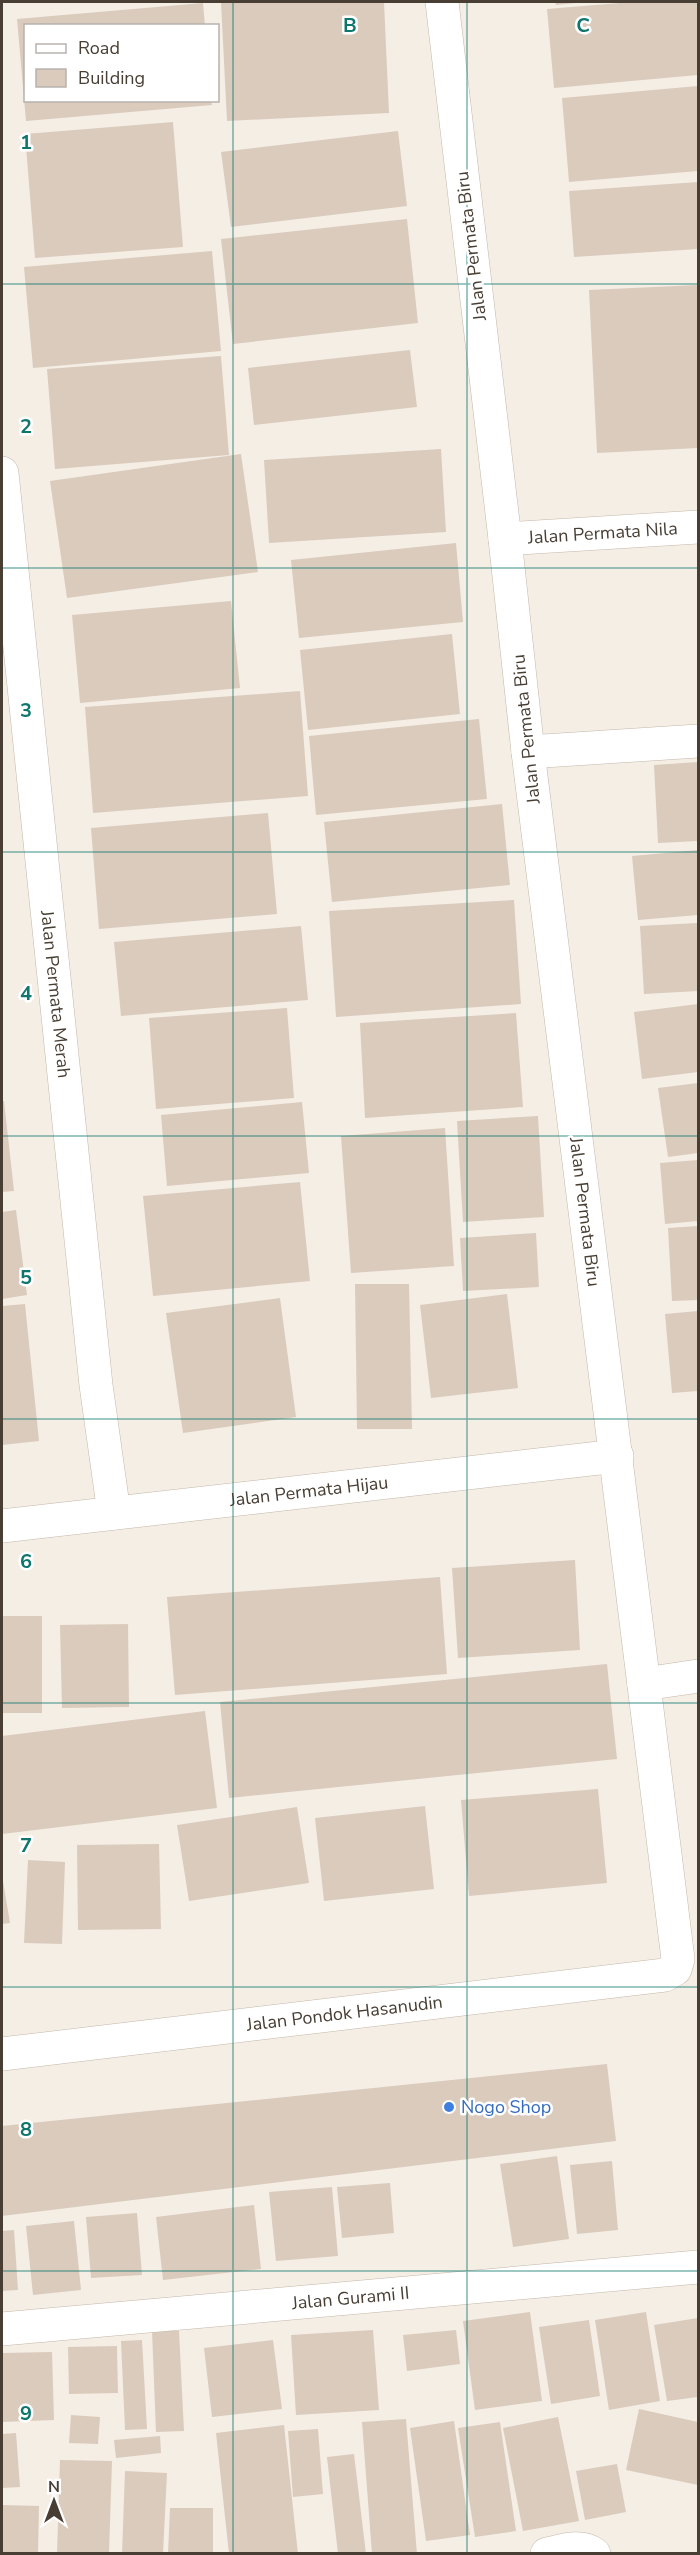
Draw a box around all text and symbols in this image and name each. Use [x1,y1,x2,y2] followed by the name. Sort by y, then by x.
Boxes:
[343,12,357,39] text: B
[576,12,590,39] text: C
[24,24,219,102] legend
[78,36,120,60] text: Road
[78,66,145,90] text: Building
[20,129,32,156] text: 1
[450,170,492,323] street label: Jalan Permata Biru
[20,413,32,440] text: 2
[526,516,678,550] street label: Jalan Permata Nila
[506,653,546,806] street label: Jalan Permata Biru
[20,697,32,724] text: 3
[35,908,76,1079] street label: Jalan Permata Merah
[20,980,32,1007] text: 4
[564,1135,606,1288] street label: Jalan Permata Biru
[20,1264,32,1291] text: 5
[227,1470,390,1512] street label: Jalan Permata Hijau
[20,1548,32,1575] text: 6
[20,1832,32,1859] text: 7
[244,1990,444,2037] street label: Jalan Pondok Hasanudin
[461,2095,551,2119] place label: Nogo Shop
[442,2100,456,2114] marker: Nogo Shop
[20,2116,32,2143] text: 8
[290,2281,410,2315] street label: Jalan Gurami II
[20,2400,32,2427] text: 9
[24,2471,84,2531] north arrow
[48,2476,60,2498] text: N

